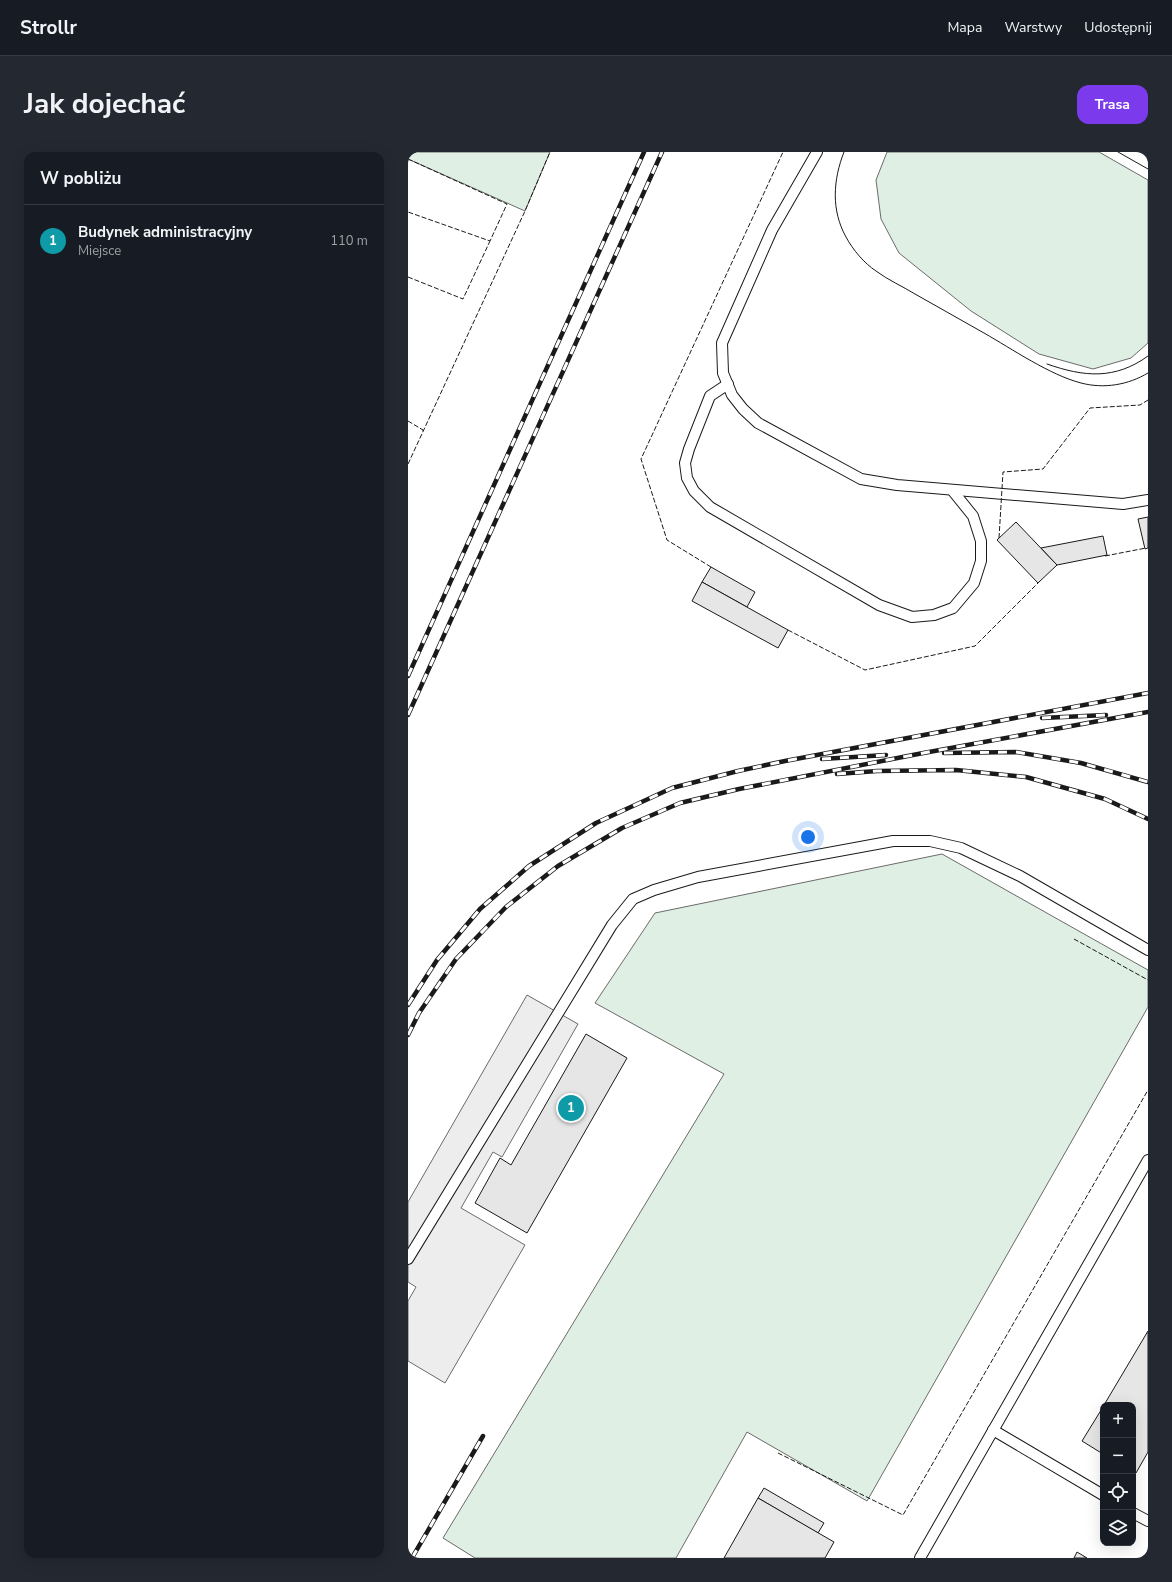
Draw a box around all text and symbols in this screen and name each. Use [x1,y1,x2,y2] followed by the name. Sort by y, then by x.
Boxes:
[20,15,77,41] text: Strollr
[947,18,982,37] text: Mapa
[1004,18,1062,37] text: Warstwy
[1084,18,1152,37] text: Udostępnij
[24,85,185,123] text: Jak dojechać
[1077,85,1148,124] button: Trasa
[40,167,121,190] text: W pobliżu
[78,222,252,242] text: Budynek administracyjny
[49,232,57,250] text: 1
[330,232,368,250] text: 110 m
[78,242,121,260] text: Miejsce
[798,827,818,847] your location
[558,1093,584,1123] pin: 1
[1100,1402,1136,1546] map controls
[1100,1402,1136,1438] button: +
[1100,1438,1136,1474] button: −
[1100,1474,1136,1510] button: locate
[1100,1510,1136,1546] button: layers

